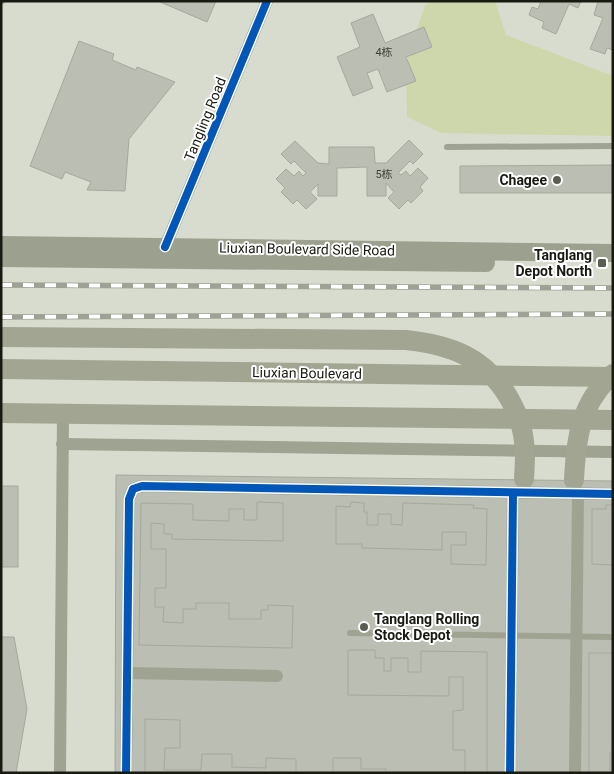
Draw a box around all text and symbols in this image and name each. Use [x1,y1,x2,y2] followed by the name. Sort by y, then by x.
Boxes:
[375,46,393,59] house number: 4栋
[181,75,229,163] street label: Tangling Road
[375,168,393,181] house number: 5栋
[499,172,547,188] place label: Chagee
[551,174,563,186] marker: Chagee
[219,239,395,259] street label: Liuxian Boulevard Side Road
[516,247,592,279] place label: Tanglang Depot North
[596,257,608,269] marker: Tanglang Depot North
[252,364,362,382] street label: Liuxian Boulevard
[374,611,479,643] place label: Tanglang Rolling Stock Depot
[358,621,370,633] marker: Tanglang Rolling Stock Depot

